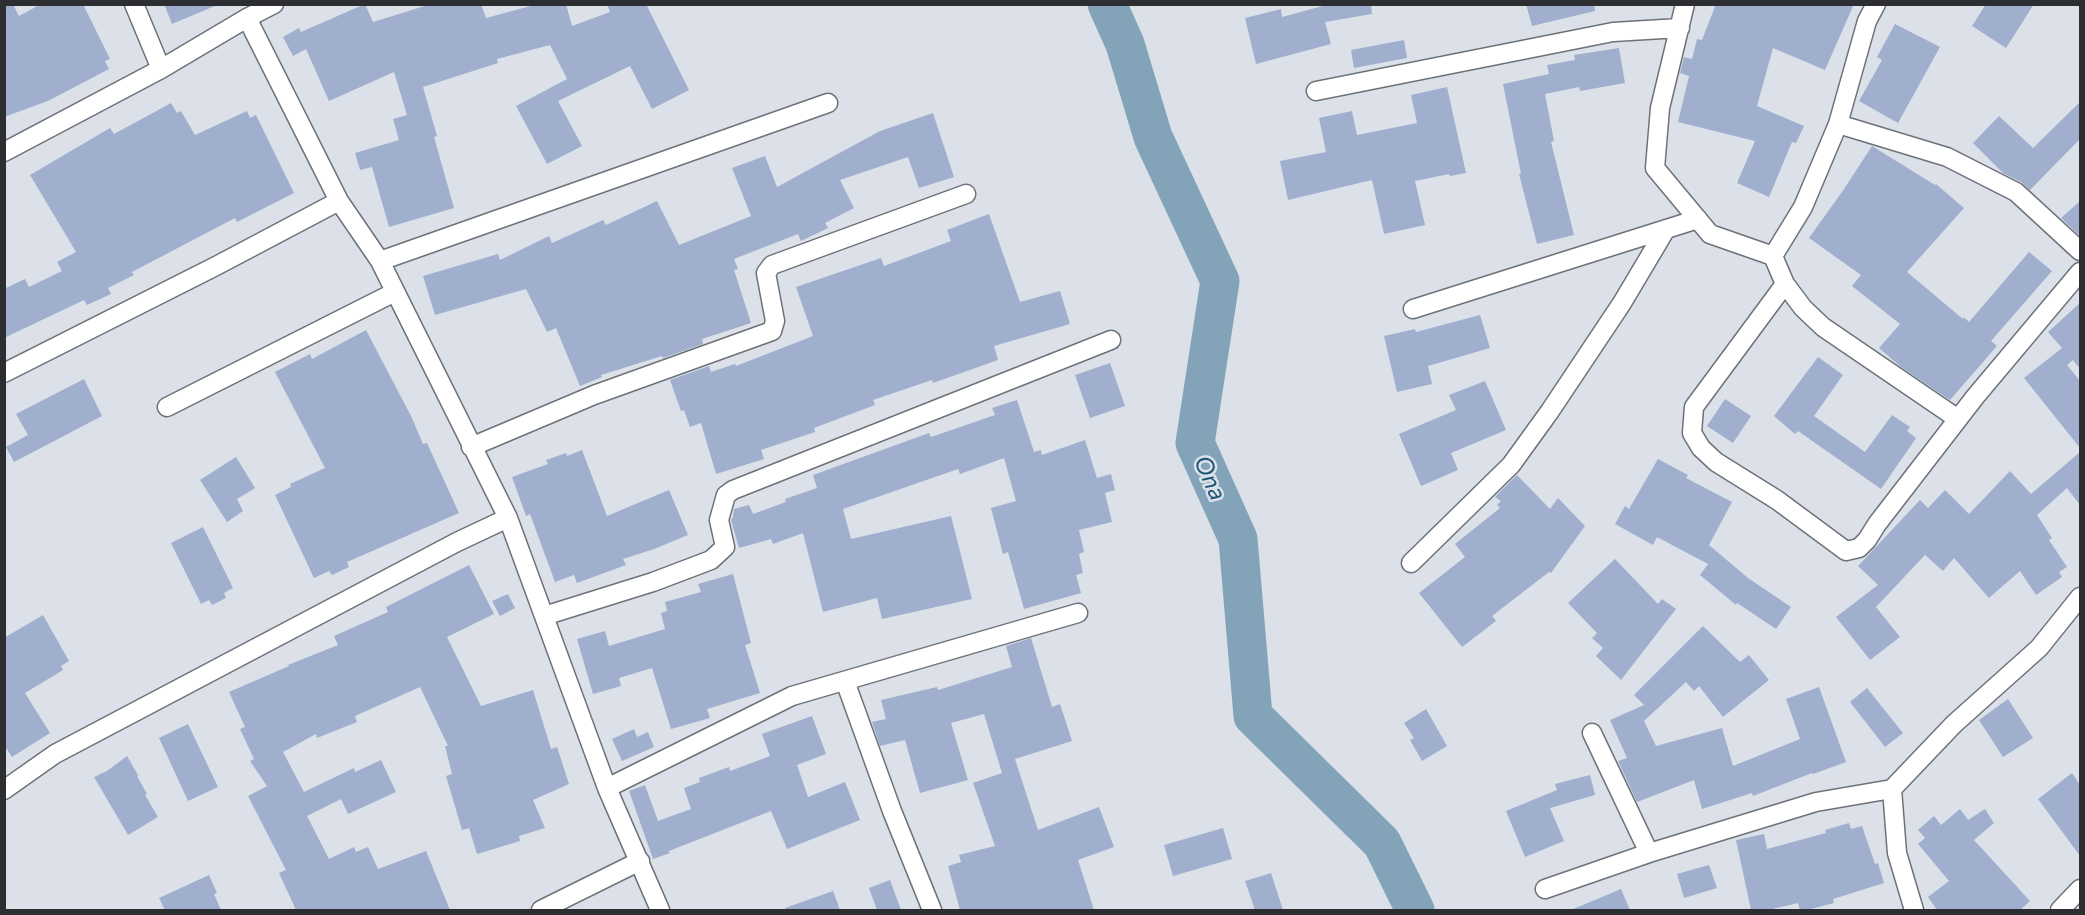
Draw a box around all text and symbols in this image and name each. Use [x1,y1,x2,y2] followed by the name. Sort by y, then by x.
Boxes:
[1188,451,1232,505] water label: Ona

